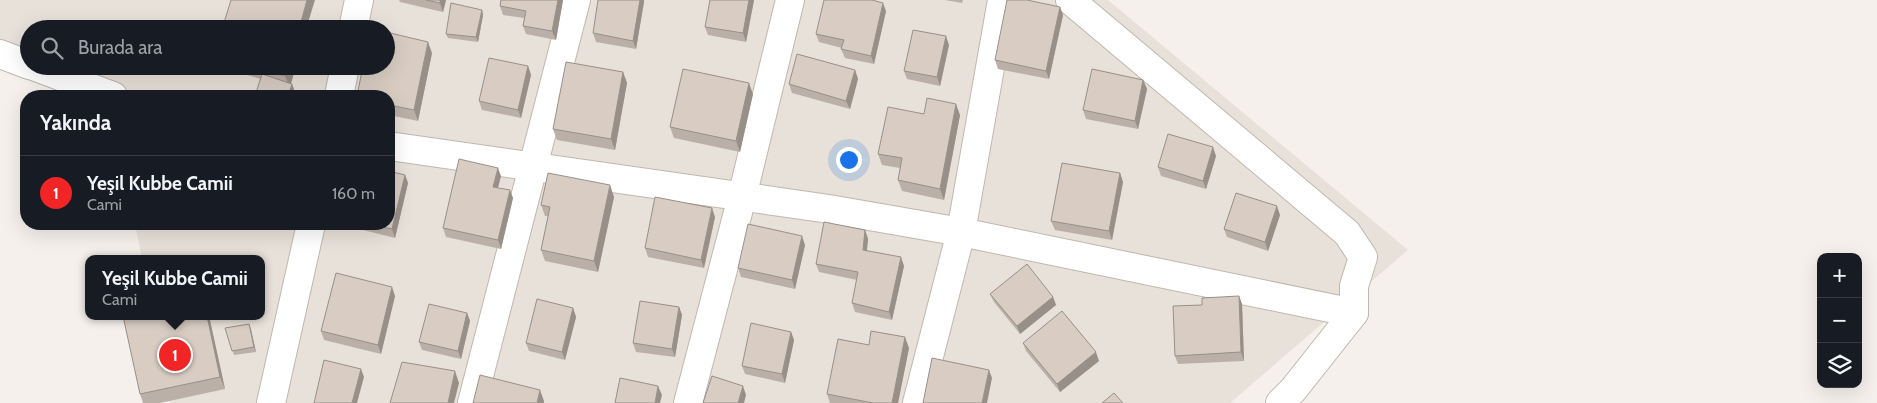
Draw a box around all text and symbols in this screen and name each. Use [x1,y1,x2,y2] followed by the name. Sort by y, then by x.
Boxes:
[20,20,395,75] search box
[38,34,66,62] icon: search
[78,36,162,59] text: Burada ara
[40,110,111,135] text: Yakında
[836,147,862,173] your location
[87,172,233,195] text: Yeşil Kubbe Camii
[53,184,59,203] text: 1
[332,184,375,203] text: 160 m
[87,195,122,214] text: Cami
[1817,253,1862,388] map controls
[1817,253,1862,298] button: +
[85,255,265,320] popup
[102,267,248,290] text: Yeşil Kubbe Camii
[102,290,137,309] text: Cami
[1817,298,1862,343] button: −
[159,336,191,374] pin: 1
[1817,343,1862,388] button: layers

